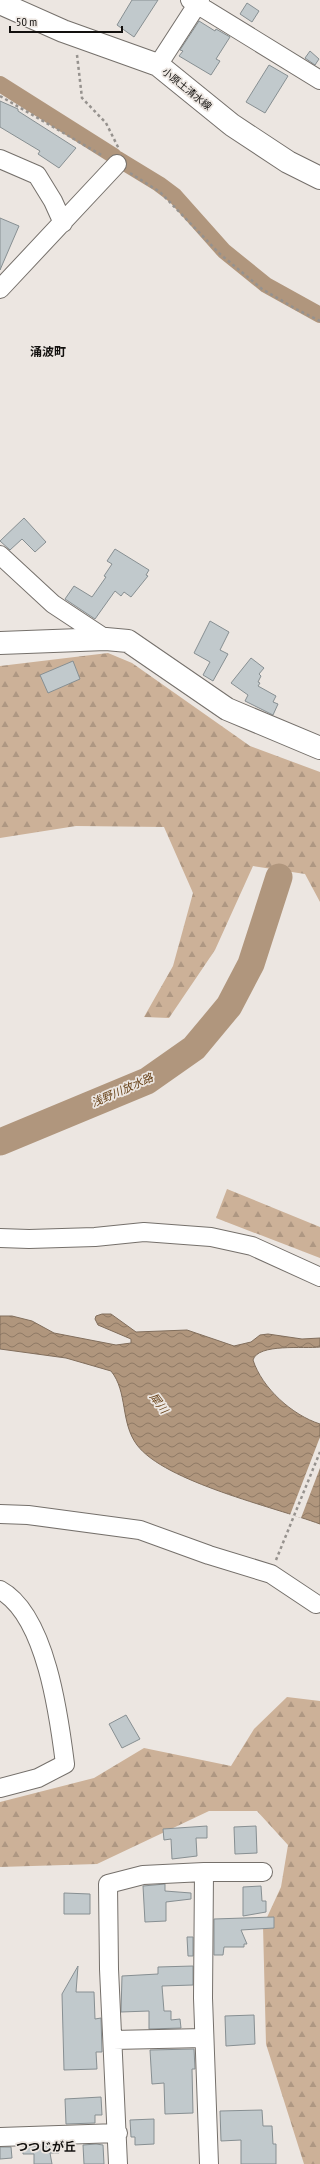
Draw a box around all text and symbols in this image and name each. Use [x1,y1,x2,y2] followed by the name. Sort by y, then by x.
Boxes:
[10,8,122,34] scale bar
[16,14,37,29] text: 50 m
[160,65,214,113] street label: 小原土清水線
[30,344,66,359] district label: 涌波町
[89,1070,156,1110] water label: 浅野川放水路
[147,1390,172,1417] water label: 犀川
[16,2139,76,2154] district label: つつじが丘

